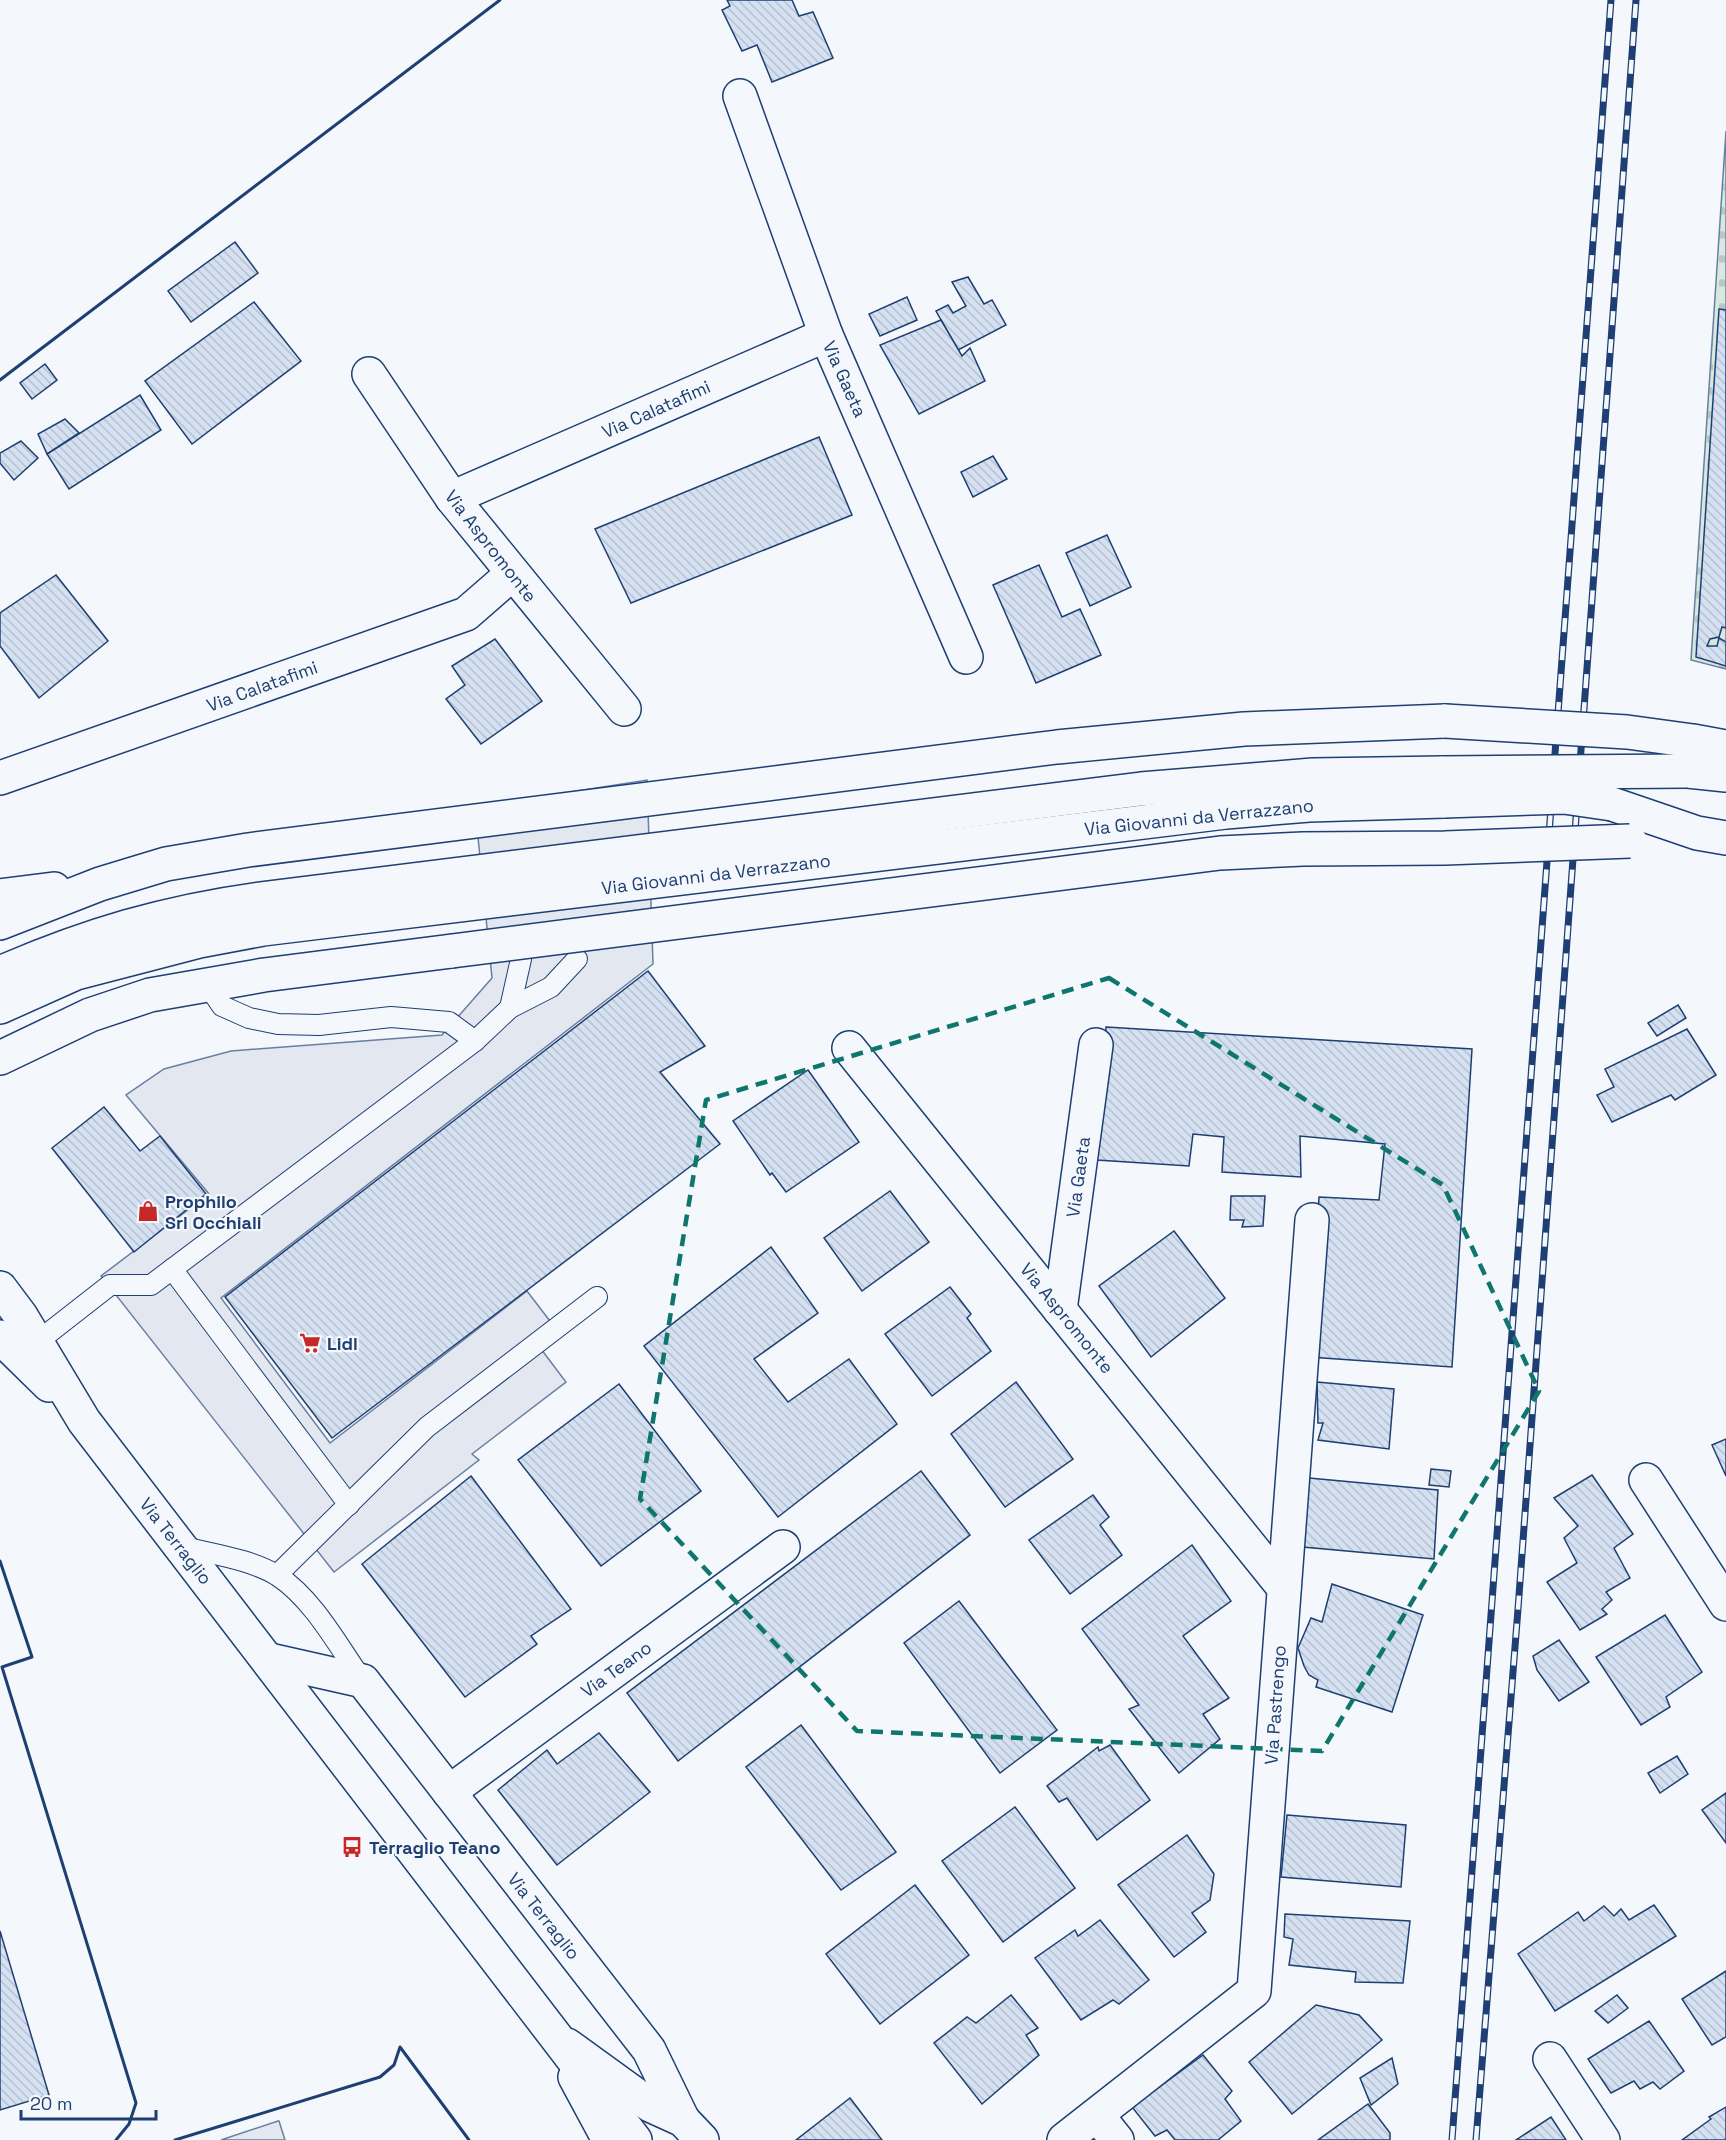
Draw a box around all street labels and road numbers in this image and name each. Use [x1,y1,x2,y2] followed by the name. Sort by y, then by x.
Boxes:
[818,337,872,421] street label: Via Gaeta
[598,375,714,443] street label: Via Calatafimi
[440,485,542,607] street label: Via Aspromonte
[203,655,321,717] street label: Via Calatafimi
[1083,794,1315,840] street label: Via Giovanni da Verrazzano
[600,849,832,899] street label: Via Giovanni da Verrazzano
[1061,1135,1095,1219] street label: Via Gaeta
[1015,1258,1119,1378] street label: Via Aspromonte
[135,1493,217,1589] street label: Via Terraglio
[576,1636,656,1702] street label: Via Teano
[1259,1644,1291,1766] street label: Via Pastrengo
[503,1868,585,1964] street label: Via Terraglio

